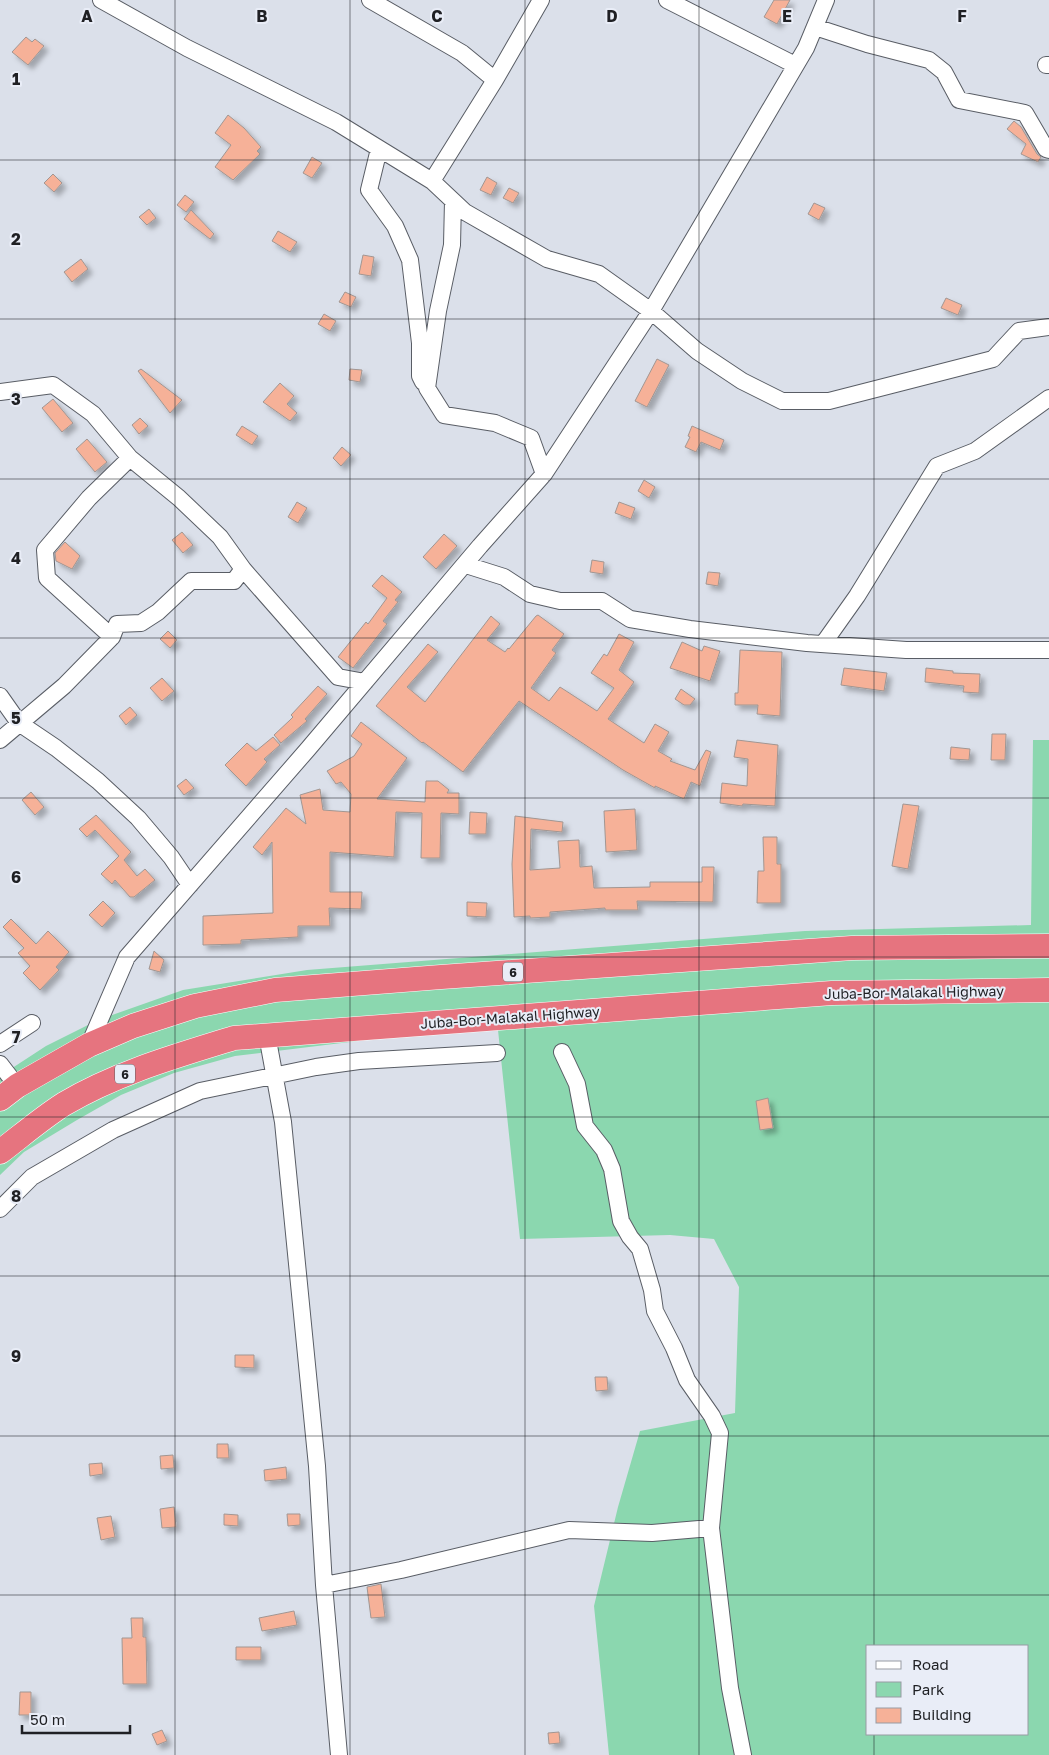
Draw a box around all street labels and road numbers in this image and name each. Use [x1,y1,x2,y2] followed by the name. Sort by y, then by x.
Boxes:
[503,962,523,982] road number: 6
[824,982,1004,1002] street label: Juba-Bor-Malakal Highway
[420,1002,600,1032] street label: Juba-Bor-Malakal Highway
[115,1064,135,1084] road number: 6

